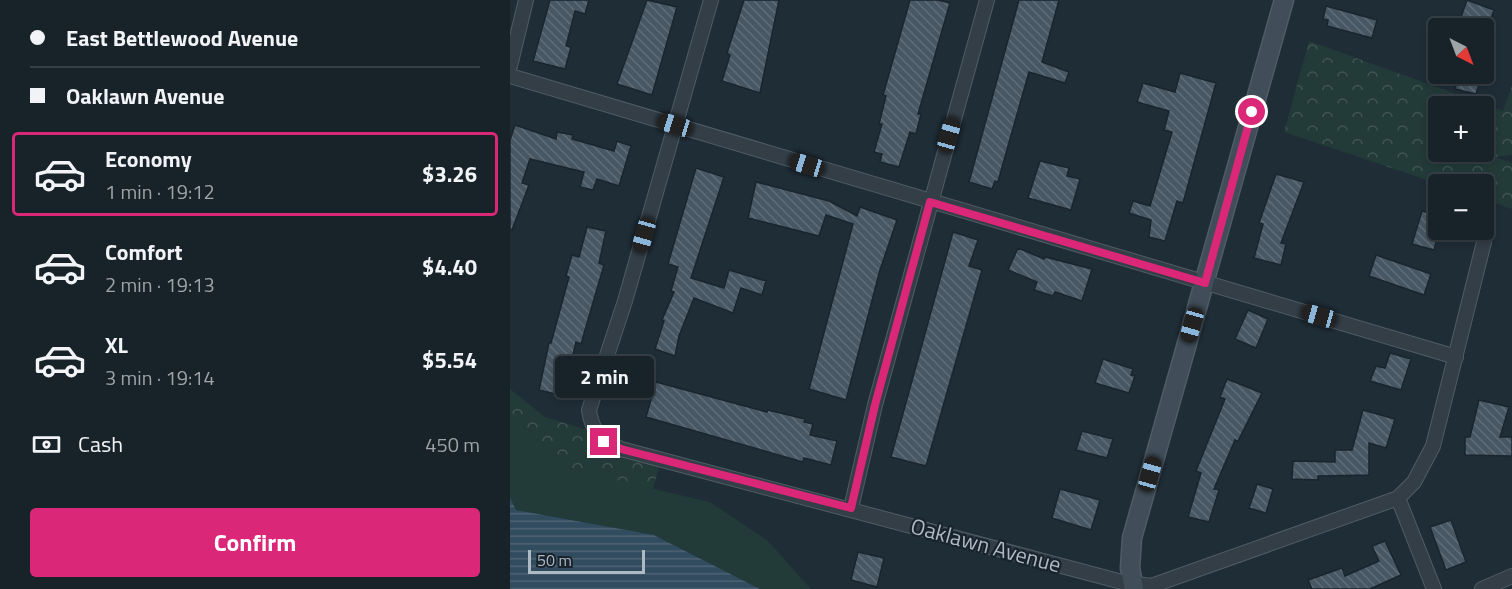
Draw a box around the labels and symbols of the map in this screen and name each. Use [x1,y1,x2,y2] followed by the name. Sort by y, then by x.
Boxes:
[1428,18,1494,84] north arrow
[1238,98,1265,125] route start
[655,111,695,139] car
[935,115,963,155] car
[787,151,827,179] car
[630,215,658,255] car
[1299,302,1339,330] car
[1178,305,1206,345] car
[554,355,654,397] callout: 2 min
[590,428,617,455] route end
[1136,454,1164,494] car
[907,509,1065,581] street label: Oaklawn Avenue
[528,547,645,574] scale bar

